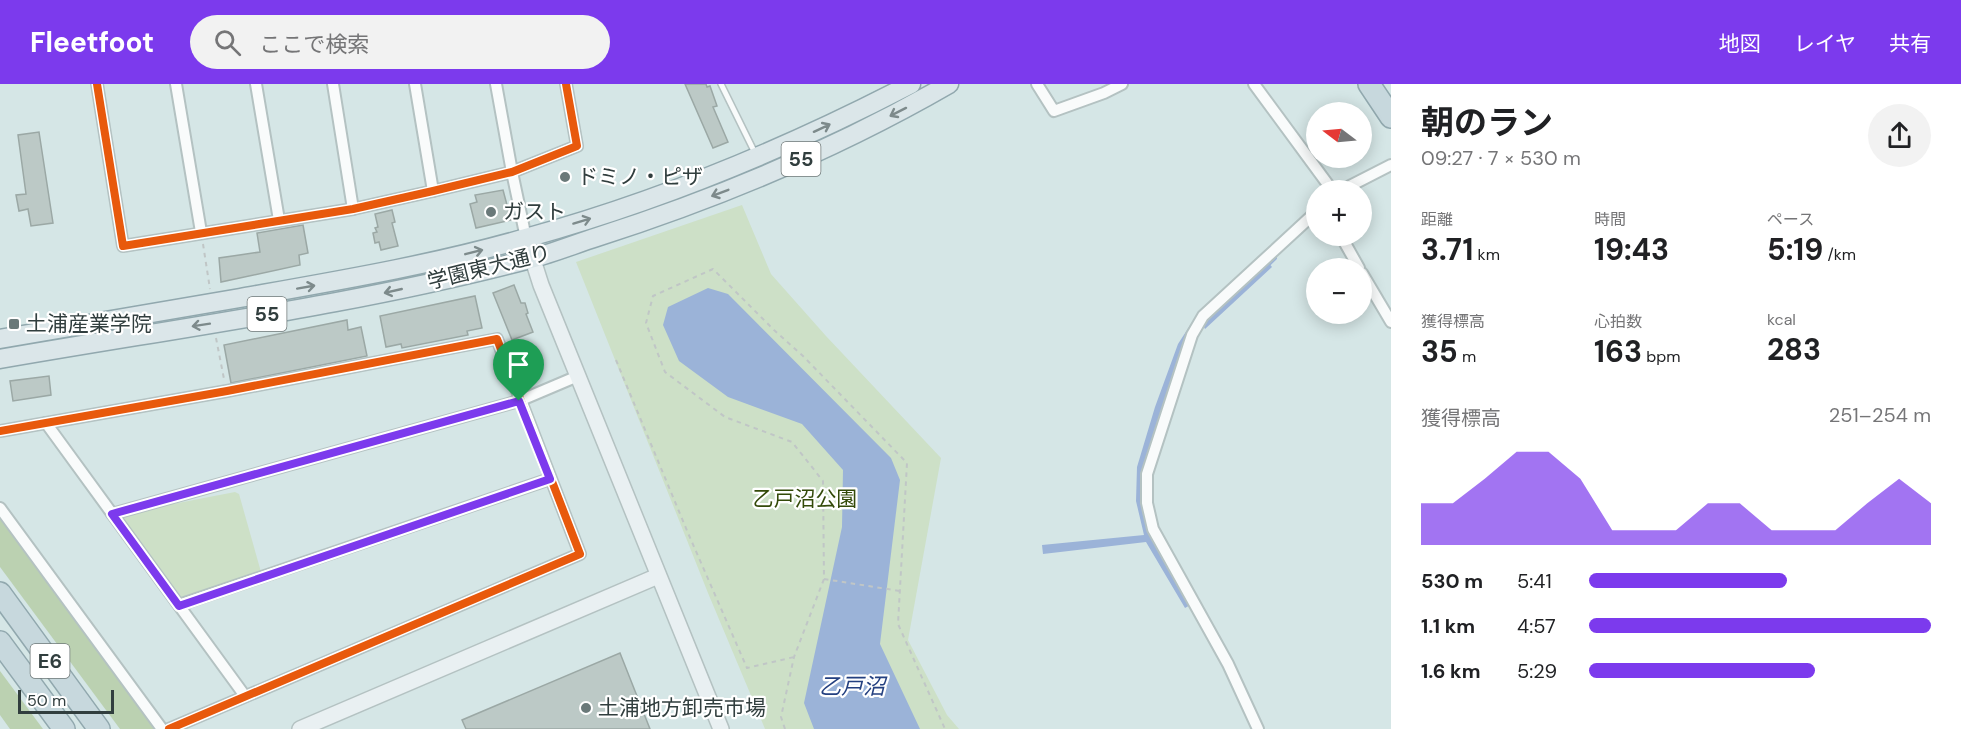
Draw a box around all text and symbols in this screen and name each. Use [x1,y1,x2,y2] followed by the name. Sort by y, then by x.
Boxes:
[190,15,610,69] search box
[30,24,154,61] text: Fleetfoot
[211,26,244,59] icon: search
[259,30,369,59] text: ここで検索
[1719,30,1761,58] text: 地図
[1794,30,1856,58] text: レイヤ
[1889,30,1931,58] text: 共有
[1421,101,1553,144] text: 朝のラン
[1306,102,1372,168] north arrow
[1306,102,1372,324] map controls
[1868,104,1931,167] button: share
[889,107,907,118] one-way arrow
[813,121,831,133] one-way arrow
[782,142,820,176] road number: 55
[1421,145,1581,171] text: 09:27 · 7 × 530 m
[577,163,703,191] place label: ドミノ・ピザ
[558,170,572,184] marker: ドミノ・ピザ
[1306,180,1372,246] button: +
[712,188,730,199] one-way arrow
[503,198,566,226] place label: ガスト
[484,205,498,219] marker: ガスト
[1421,209,1453,230] text: 距離
[1594,209,1626,230] text: 時間
[1767,209,1814,230] text: ペース
[572,215,591,226] one-way arrow
[1421,230,1473,269] text: 3.71
[1594,230,1669,269] text: 19:43
[1767,230,1823,269] text: 5:19
[424,238,554,296] street label: 学園東大通り
[1473,244,1500,265] text: km
[1823,244,1856,265] text: /km
[464,245,483,257] one-way arrow
[1306,258,1372,324] button: −
[296,281,315,292] one-way arrow
[384,286,404,297] one-way arrow
[248,297,286,331] road number: 55
[1767,309,1796,330] text: kcal
[26,310,152,338] place label: 土浦産業学院
[1421,311,1485,332] text: 獲得標高
[1594,311,1642,332] text: 心拍数
[7,317,21,331] marker: 土浦産業学院
[192,320,212,331] one-way arrow
[1767,330,1821,369] text: 283
[1421,332,1458,371] text: 35
[1594,332,1642,371] text: 163
[493,339,544,401] pin
[1458,346,1476,367] text: m
[1642,346,1681,367] text: bpm
[502,348,535,381] icon: arrive
[1829,402,1931,428] text: 251–254 m
[1421,405,1501,431] text: 獲得標高
[753,485,858,513] park label: 乙戸沼公園
[1421,568,1483,594] text: 530 m
[1517,568,1552,594] text: 5:41
[1421,613,1475,639] text: 1.1 km
[1517,613,1556,639] text: 4:57
[31,644,70,678] road number: E6
[1421,658,1480,684] text: 1.6 km
[1517,658,1557,684] text: 5:29
[819,672,888,701] water label: 乙戸沼
[18,687,114,714] scale bar
[27,690,66,711] text: 50 m
[598,694,766,722] place label: 土浦地方卸売市場
[579,701,593,715] marker: 土浦地方卸売市場

